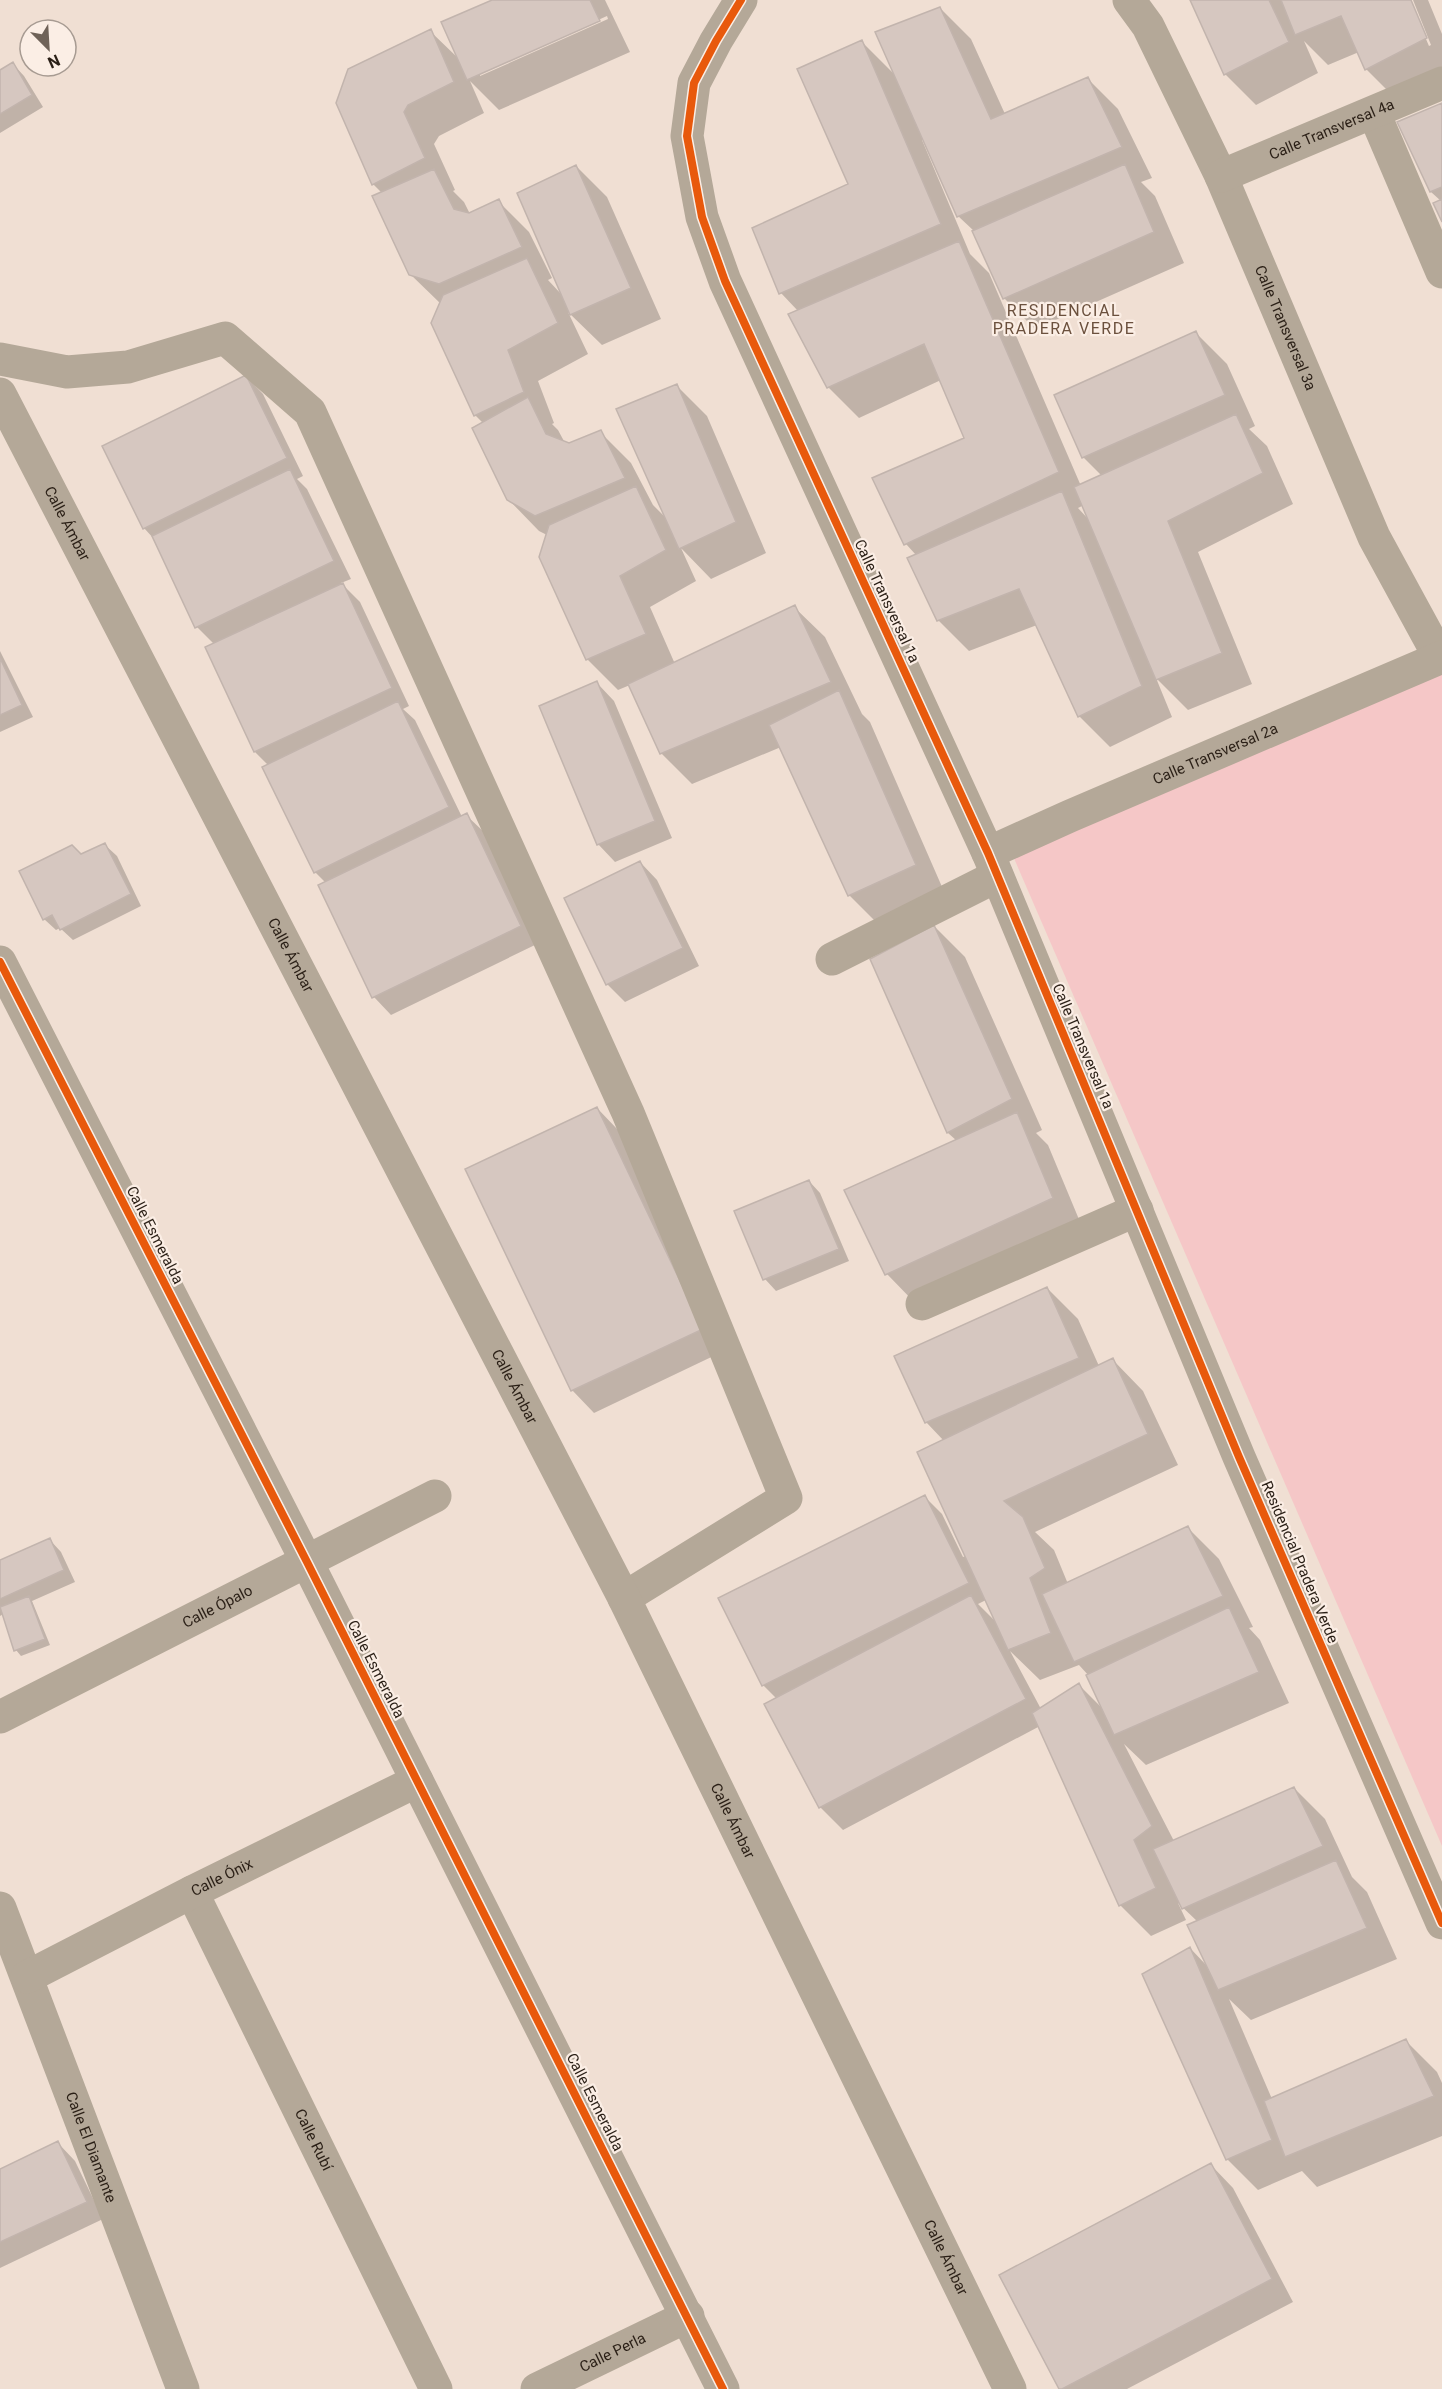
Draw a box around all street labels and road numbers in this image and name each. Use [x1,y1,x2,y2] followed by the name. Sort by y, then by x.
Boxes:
[1266,95,1397,164] street label: Calle Transversal 4a
[1251,263,1320,393] street label: Calle Transversal 3a
[40,483,94,564] street label: Calle Ámbar
[851,536,923,666] street label: Calle Transversal 1a
[1150,719,1281,789] street label: Calle Transversal 2a
[264,915,318,995] street label: Calle Ámbar
[1049,981,1117,1111] street label: Calle Transversal 1a
[123,1183,187,1287] street label: Calle Esmeralda
[488,1346,541,1427] street label: Calle Ámbar
[1258,1478,1342,1646] street label: Residencial Pradera Verde
[180,1581,256,1632] street label: Calle Ópalo
[344,1617,408,1721] street label: Calle Esmeralda
[707,1780,759,1861] street label: Calle Ámbar
[188,1854,256,1900] street label: Calle Ónix
[563,2050,627,2154] street label: Calle Esmeralda
[62,2089,120,2205] street label: Calle El Diamante
[291,2106,337,2175] street label: Calle Rubí
[920,2217,972,2298] street label: Calle Ámbar
[577,2329,649,2376] street label: Calle Perla

